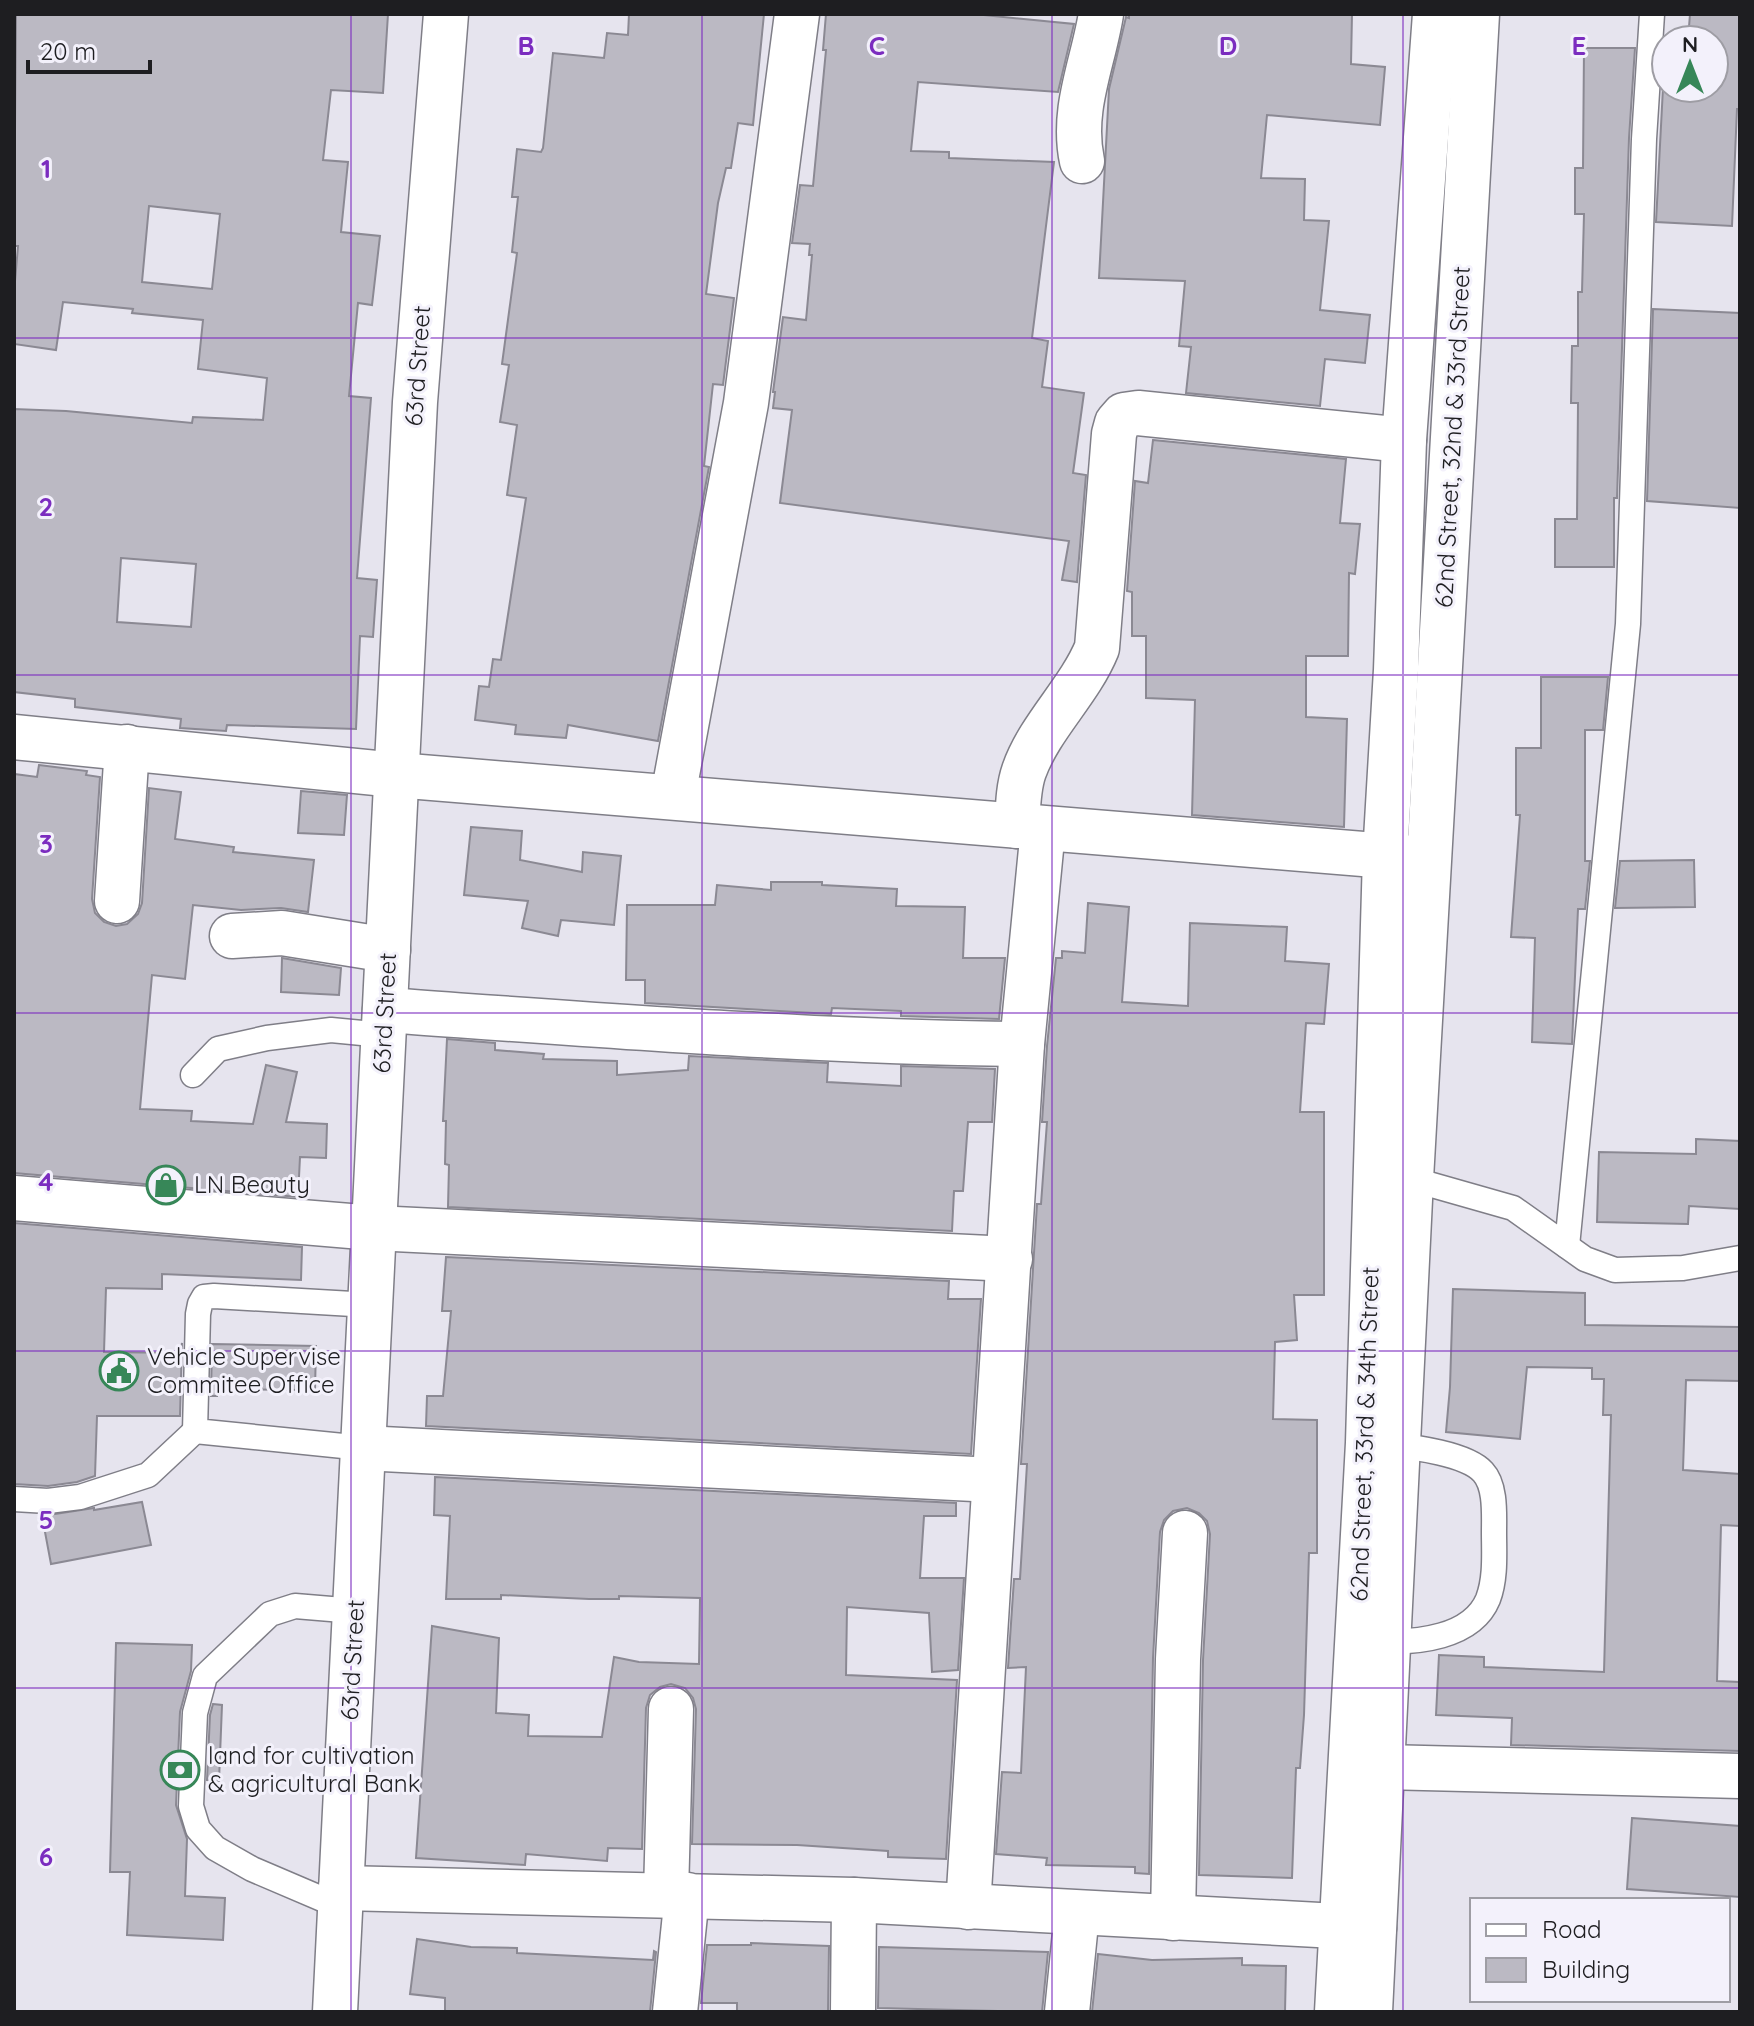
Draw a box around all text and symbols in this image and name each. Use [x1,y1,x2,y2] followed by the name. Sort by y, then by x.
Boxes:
[28,24,150,74] scale bar
[1650,24,1730,104] north arrow
[517,29,535,62] text: B
[869,29,885,62] text: C
[1219,29,1237,62] text: D
[1572,29,1586,62] text: E
[1682,30,1698,58] text: N
[40,36,96,66] text: 20 m
[41,152,51,185] text: 1
[1428,265,1476,609] street label: 62nd Street, 32nd & 33rd Street
[398,305,436,427] street label: 63rd Street
[39,490,53,523] text: 2
[39,827,53,860] text: 3
[366,952,402,1074] street label: 63rd Street
[145,1164,187,1206] shop icon: LN Beauty
[38,1165,54,1198] text: 4
[194,1169,310,1199] place label: LN Beauty
[1343,1266,1385,1602] street label: 62nd Street, 33rd & 34th Street
[147,1341,341,1399] place label: Vehicle Supervise Commitee Office
[98,1350,140,1392] public building icon: Vehicle Supervise Commitee Office
[39,1503,53,1536] text: 5
[334,1599,370,1721] street label: 63rd Street
[208,1740,421,1798] place label: land for cultivation & agricultural Bank
[159,1749,201,1791] bank icon: land for cultivation & agricultural Bank
[39,1840,53,1873] text: 6
[1470,1898,1730,2002] legend
[1542,1914,1602,1944] text: Road
[1542,1954,1630,1984] text: Building

